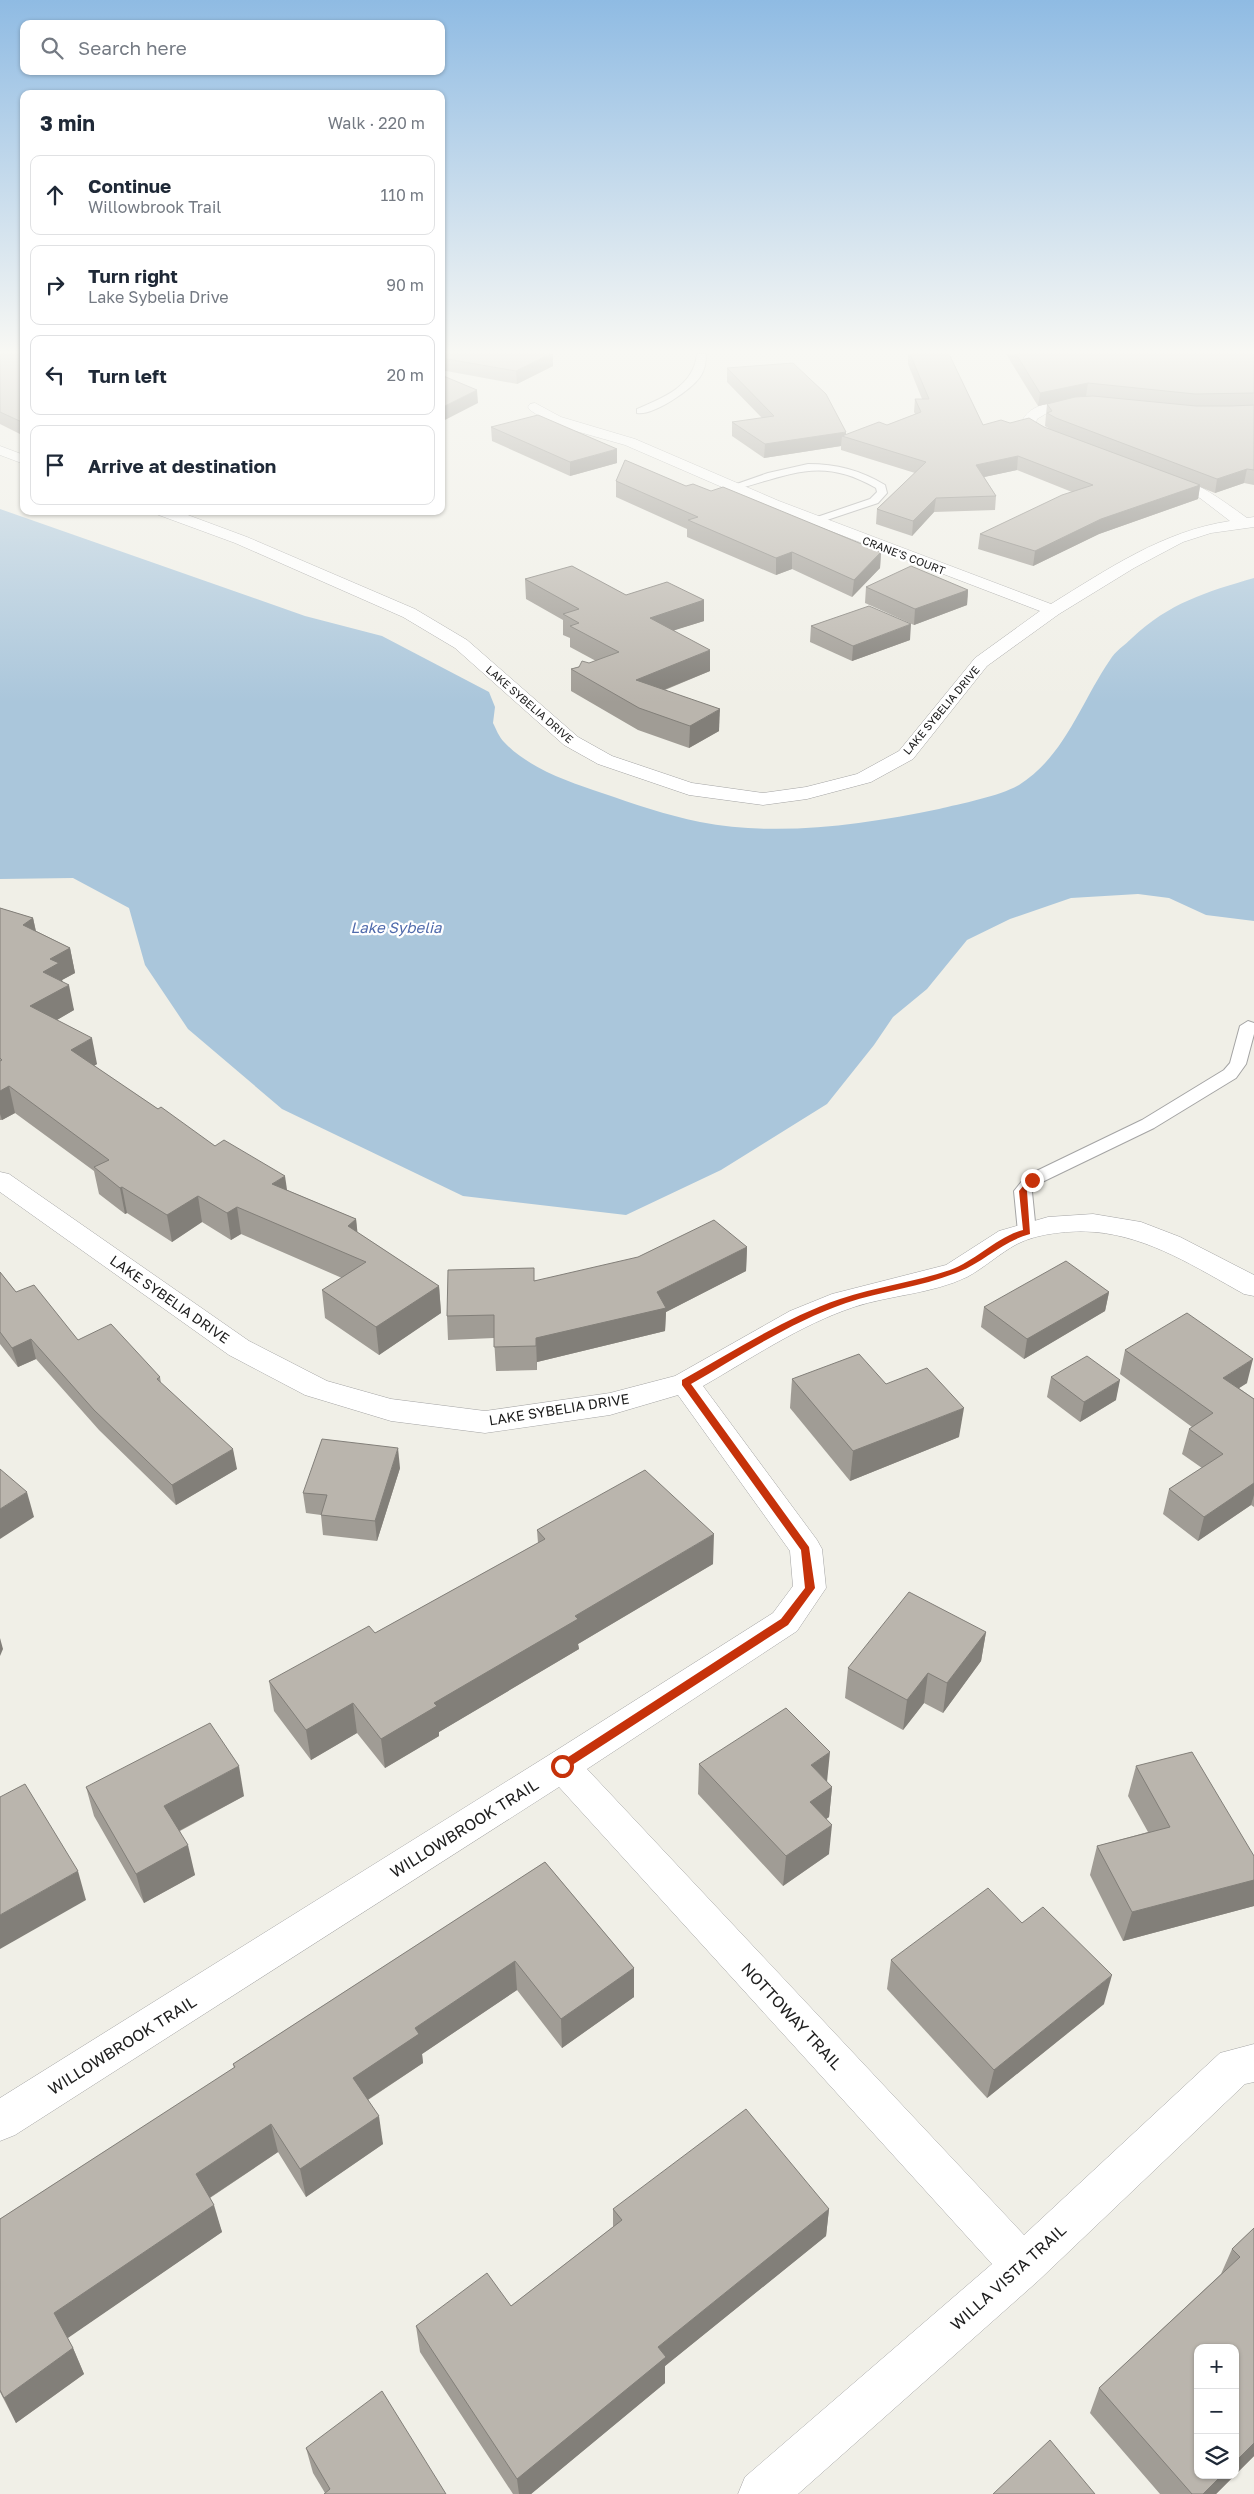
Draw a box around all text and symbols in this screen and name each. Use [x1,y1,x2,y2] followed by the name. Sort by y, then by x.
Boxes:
[20,20,445,75] search box
[38,34,66,62] icon: search
[78,36,187,59] text: Search here
[40,110,95,136] text: 3 min
[328,113,425,133] text: Walk · 220 m
[88,174,171,197] text: Continue
[41,181,69,209] icon: ahead
[380,185,424,205] text: 110 m
[88,197,221,217] text: Willowbrook Trail
[88,264,178,287] text: Turn right
[41,271,69,299] icon: right
[386,275,424,295] text: 90 m
[88,287,229,307] text: Lake Sybelia Drive
[41,361,69,389] icon: left
[88,364,167,387] text: Turn left
[387,365,424,385] text: 20 m
[41,451,69,479] icon: arrive
[88,454,276,477] text: Arrive at destination
[861,533,947,577] street label: CRANE'S COURT
[484,663,577,746] street label: LAKE SYBELIA DRIVE
[900,663,982,757] street label: LAKE SYBELIA DRIVE
[351,918,442,937] water label: Lake Sybelia
[1021,1169,1044,1192] route end
[107,1251,233,1347] street label: LAKE SYBELIA DRIVE
[488,1390,630,1428] street label: LAKE SYBELIA DRIVE
[551,1755,574,1778] route start
[386,1774,542,1882] street label: WILLOWBROOK TRAIL
[737,1958,847,2074] street label: NOTTOWAY TRAIL
[44,1991,200,2099] street label: WILLOWBROOK TRAIL
[946,2220,1070,2334] street label: WILLA VISTA TRAIL
[1194,2344,1239,2479] map controls
[1194,2344,1239,2389] button: +
[1194,2389,1239,2434] button: −
[1194,2434,1239,2479] button: layers

